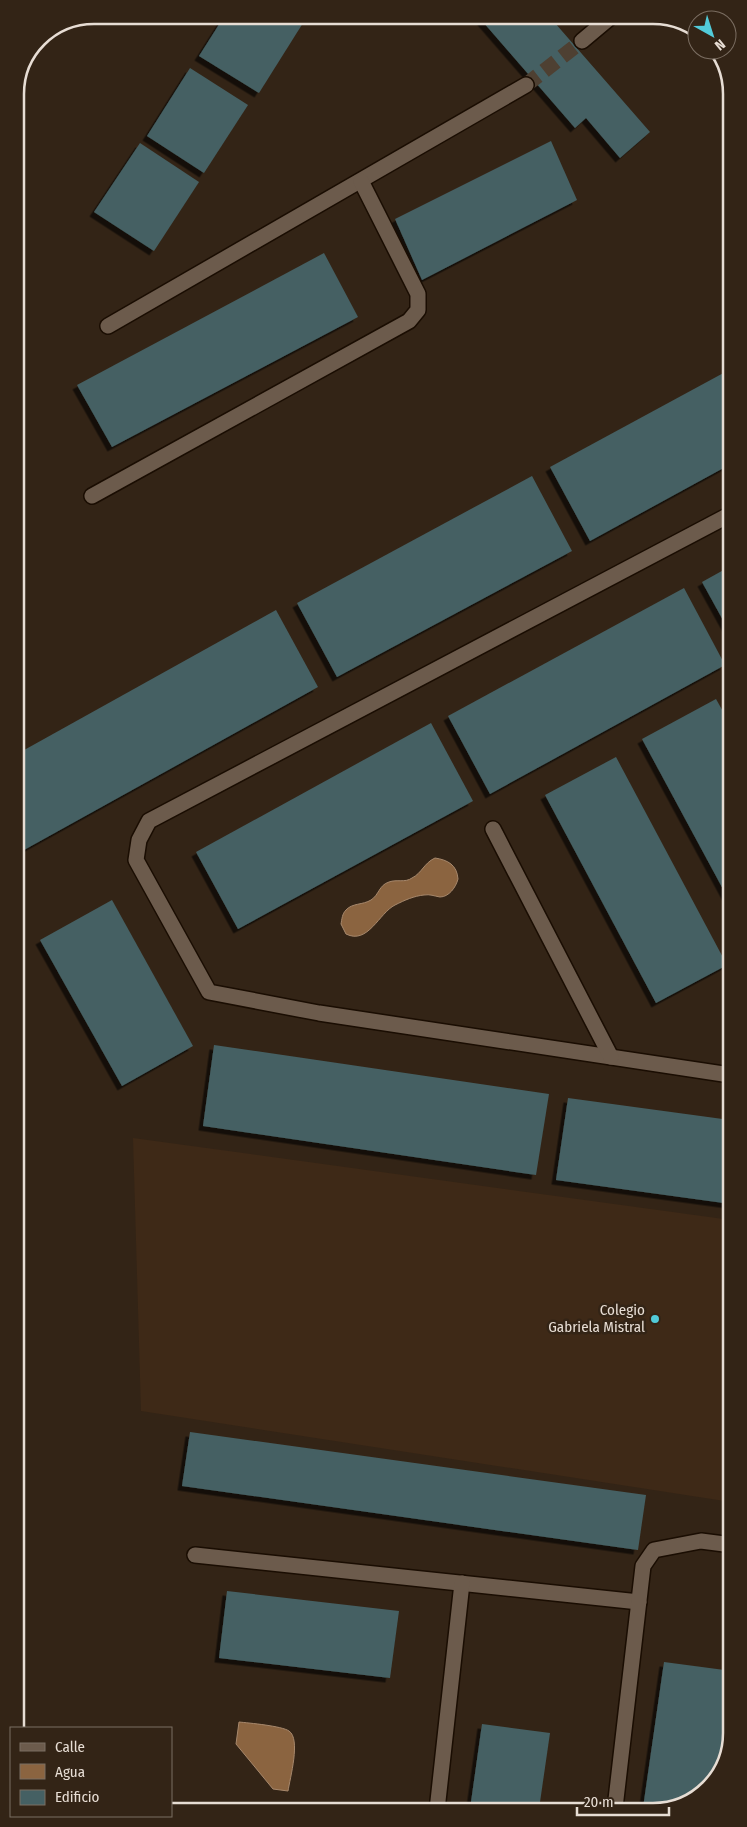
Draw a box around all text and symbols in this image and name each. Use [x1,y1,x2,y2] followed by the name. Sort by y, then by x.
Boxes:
[687,10,737,60] north arrow
[711,35,728,54] text: N
[548,1301,645,1336] place label: Colegio Gabriela Mistral
[649,1313,661,1325] marker: Colegio Gabriela Mistral
[10,1727,172,1817] legend
[55,1738,85,1756] text: Calle
[55,1763,85,1781] text: Agua
[577,1784,670,1816] scale bar
[55,1788,100,1806] text: Edificio
[584,1793,614,1811] text: 20 m

